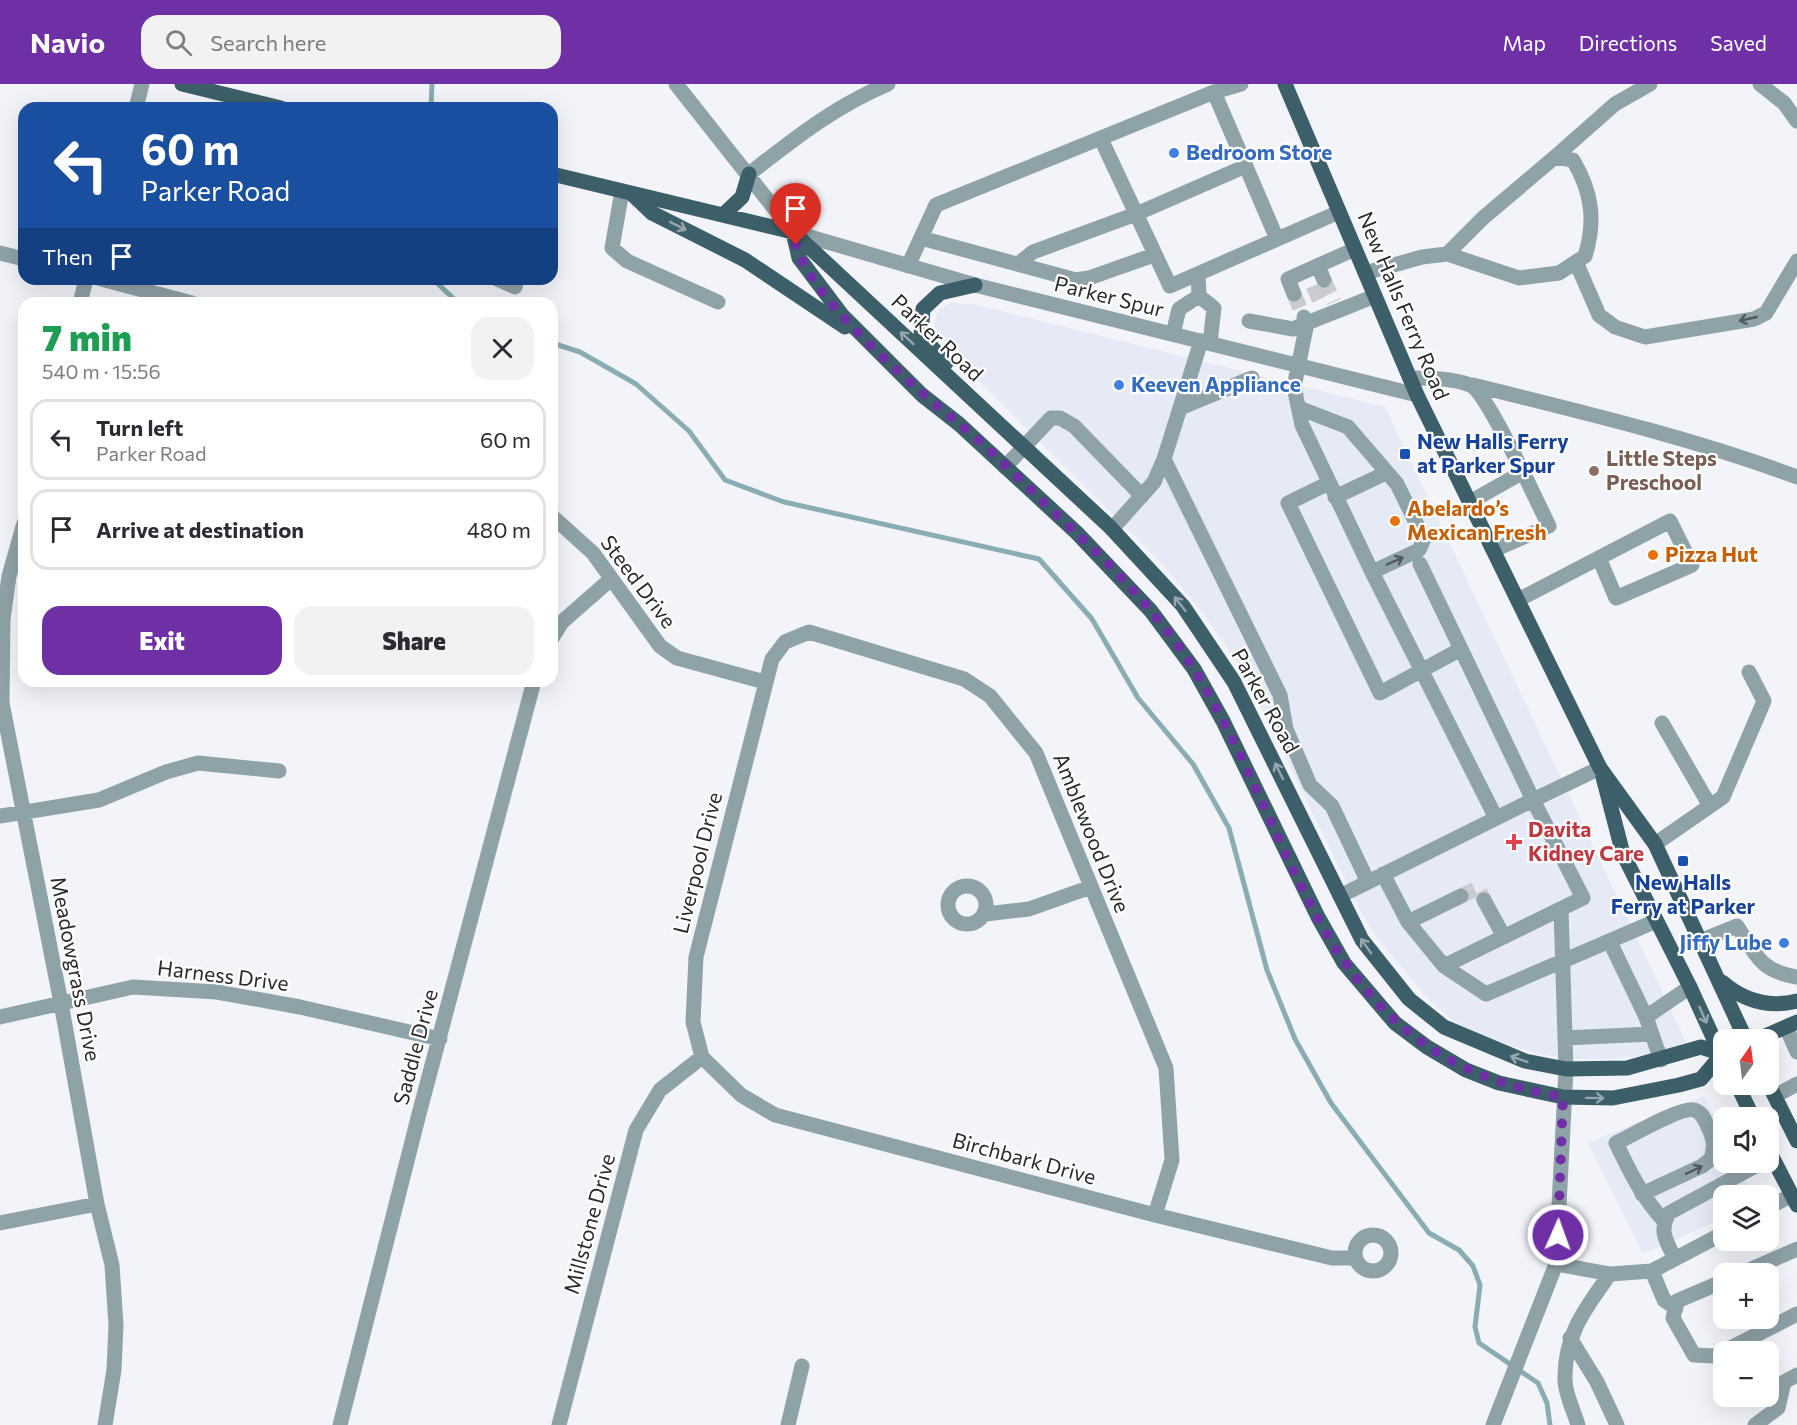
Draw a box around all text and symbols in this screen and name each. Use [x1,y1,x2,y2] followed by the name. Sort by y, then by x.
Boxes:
[141,15,561,69] search box
[30,25,105,59] text: Navio
[162,26,195,59] icon: search
[210,29,326,56] text: Search here
[1503,30,1546,55] text: Map
[1579,30,1677,55] text: Directions
[1710,30,1767,55] text: Saved
[141,122,240,174] text: 60 m
[42,126,120,204] icon: left
[1186,139,1332,164] place label: Bedroom Store
[1167,146,1181,160] marker: Bedroom Store
[141,174,290,207] text: Parker Road
[770,183,821,245] pin
[779,192,812,225] icon: arrive
[1353,208,1455,403] street label: New Halls Ferry Road
[668,220,686,232] one-way arrow
[105,240,138,273] icon: arrive
[42,243,93,270] text: Then
[1052,270,1167,321] street label: Parker Spur
[887,288,989,386] street label: Parker Road
[42,314,132,358] text: 7 min
[1739,314,1758,326] one-way arrow
[471,317,534,380] button: close
[900,331,915,345] one-way arrow
[42,359,161,383] text: 540 m · 15:56
[1131,371,1301,396] place label: Keeven Appliance
[1112,378,1126,392] marker: Keeven Appliance
[96,414,183,441] text: Turn left
[45,423,78,456] icon: left
[480,426,531,453] text: 60 m
[1417,428,1569,477] place label: New Halls Ferry at Parker Spur
[96,441,206,465] text: Parker Road
[1606,445,1717,494] place label: Little Steps Preschool
[1398,447,1412,461] marker: New Halls Ferry at Parker Spur
[1587,464,1601,478] marker: Little Steps Preschool
[1407,495,1547,544] place label: Abelardo’s Mexican Fresh
[45,513,78,546] icon: arrive
[1388,514,1402,528] marker: Abelardo’s Mexican Fresh
[96,516,304,543] text: Arrive at destination
[467,516,531,543] text: 480 m
[596,530,682,632] street label: Steed Drive
[1665,541,1758,566] place label: Pizza Hut
[1646,548,1660,562] marker: Pizza Hut
[1386,555,1404,566] one-way arrow
[1174,596,1187,612] one-way arrow
[42,606,282,675] button: Exit
[294,606,534,675] button: Share
[1227,643,1305,757] street label: Parker Road
[1049,749,1136,916] street label: Amblewood Drive
[1273,763,1284,781] one-way arrow
[667,789,726,936] street label: Liverpool Drive
[1528,816,1644,865] place label: Davita Kidney Care
[1505,833,1523,851] marker: Davita Kidney Care
[1676,854,1690,868] marker: New Halls Ferry at Parker
[1611,869,1755,918] place label: New Halls Ferry at Parker
[46,874,107,1063] street label: Meadowgrass Drive
[1680,929,1772,954] place label: Jiffy Lube
[1777,936,1791,950] marker: Jiffy Lube
[1360,938,1372,954] one-way arrow
[156,954,290,995] street label: Harness Drive
[387,986,442,1107] street label: Saddle Drive
[1698,1006,1709,1024] one-way arrow
[1713,1029,1779,1095] north arrow
[1713,1029,1779,1407] map controls
[1510,1053,1529,1064] one-way arrow
[1585,1093,1605,1104] one-way arrow
[1713,1107,1779,1173] button: sound
[950,1126,1099,1189] street label: Birchbark Drive
[558,1151,619,1297] street label: Millstone Drive
[1685,1163,1703,1175] one-way arrow
[1713,1185,1779,1251] button: layers
[1526,1203,1590,1267] position arrow
[1713,1263,1779,1329] button: +
[1713,1341,1779,1407] button: −

